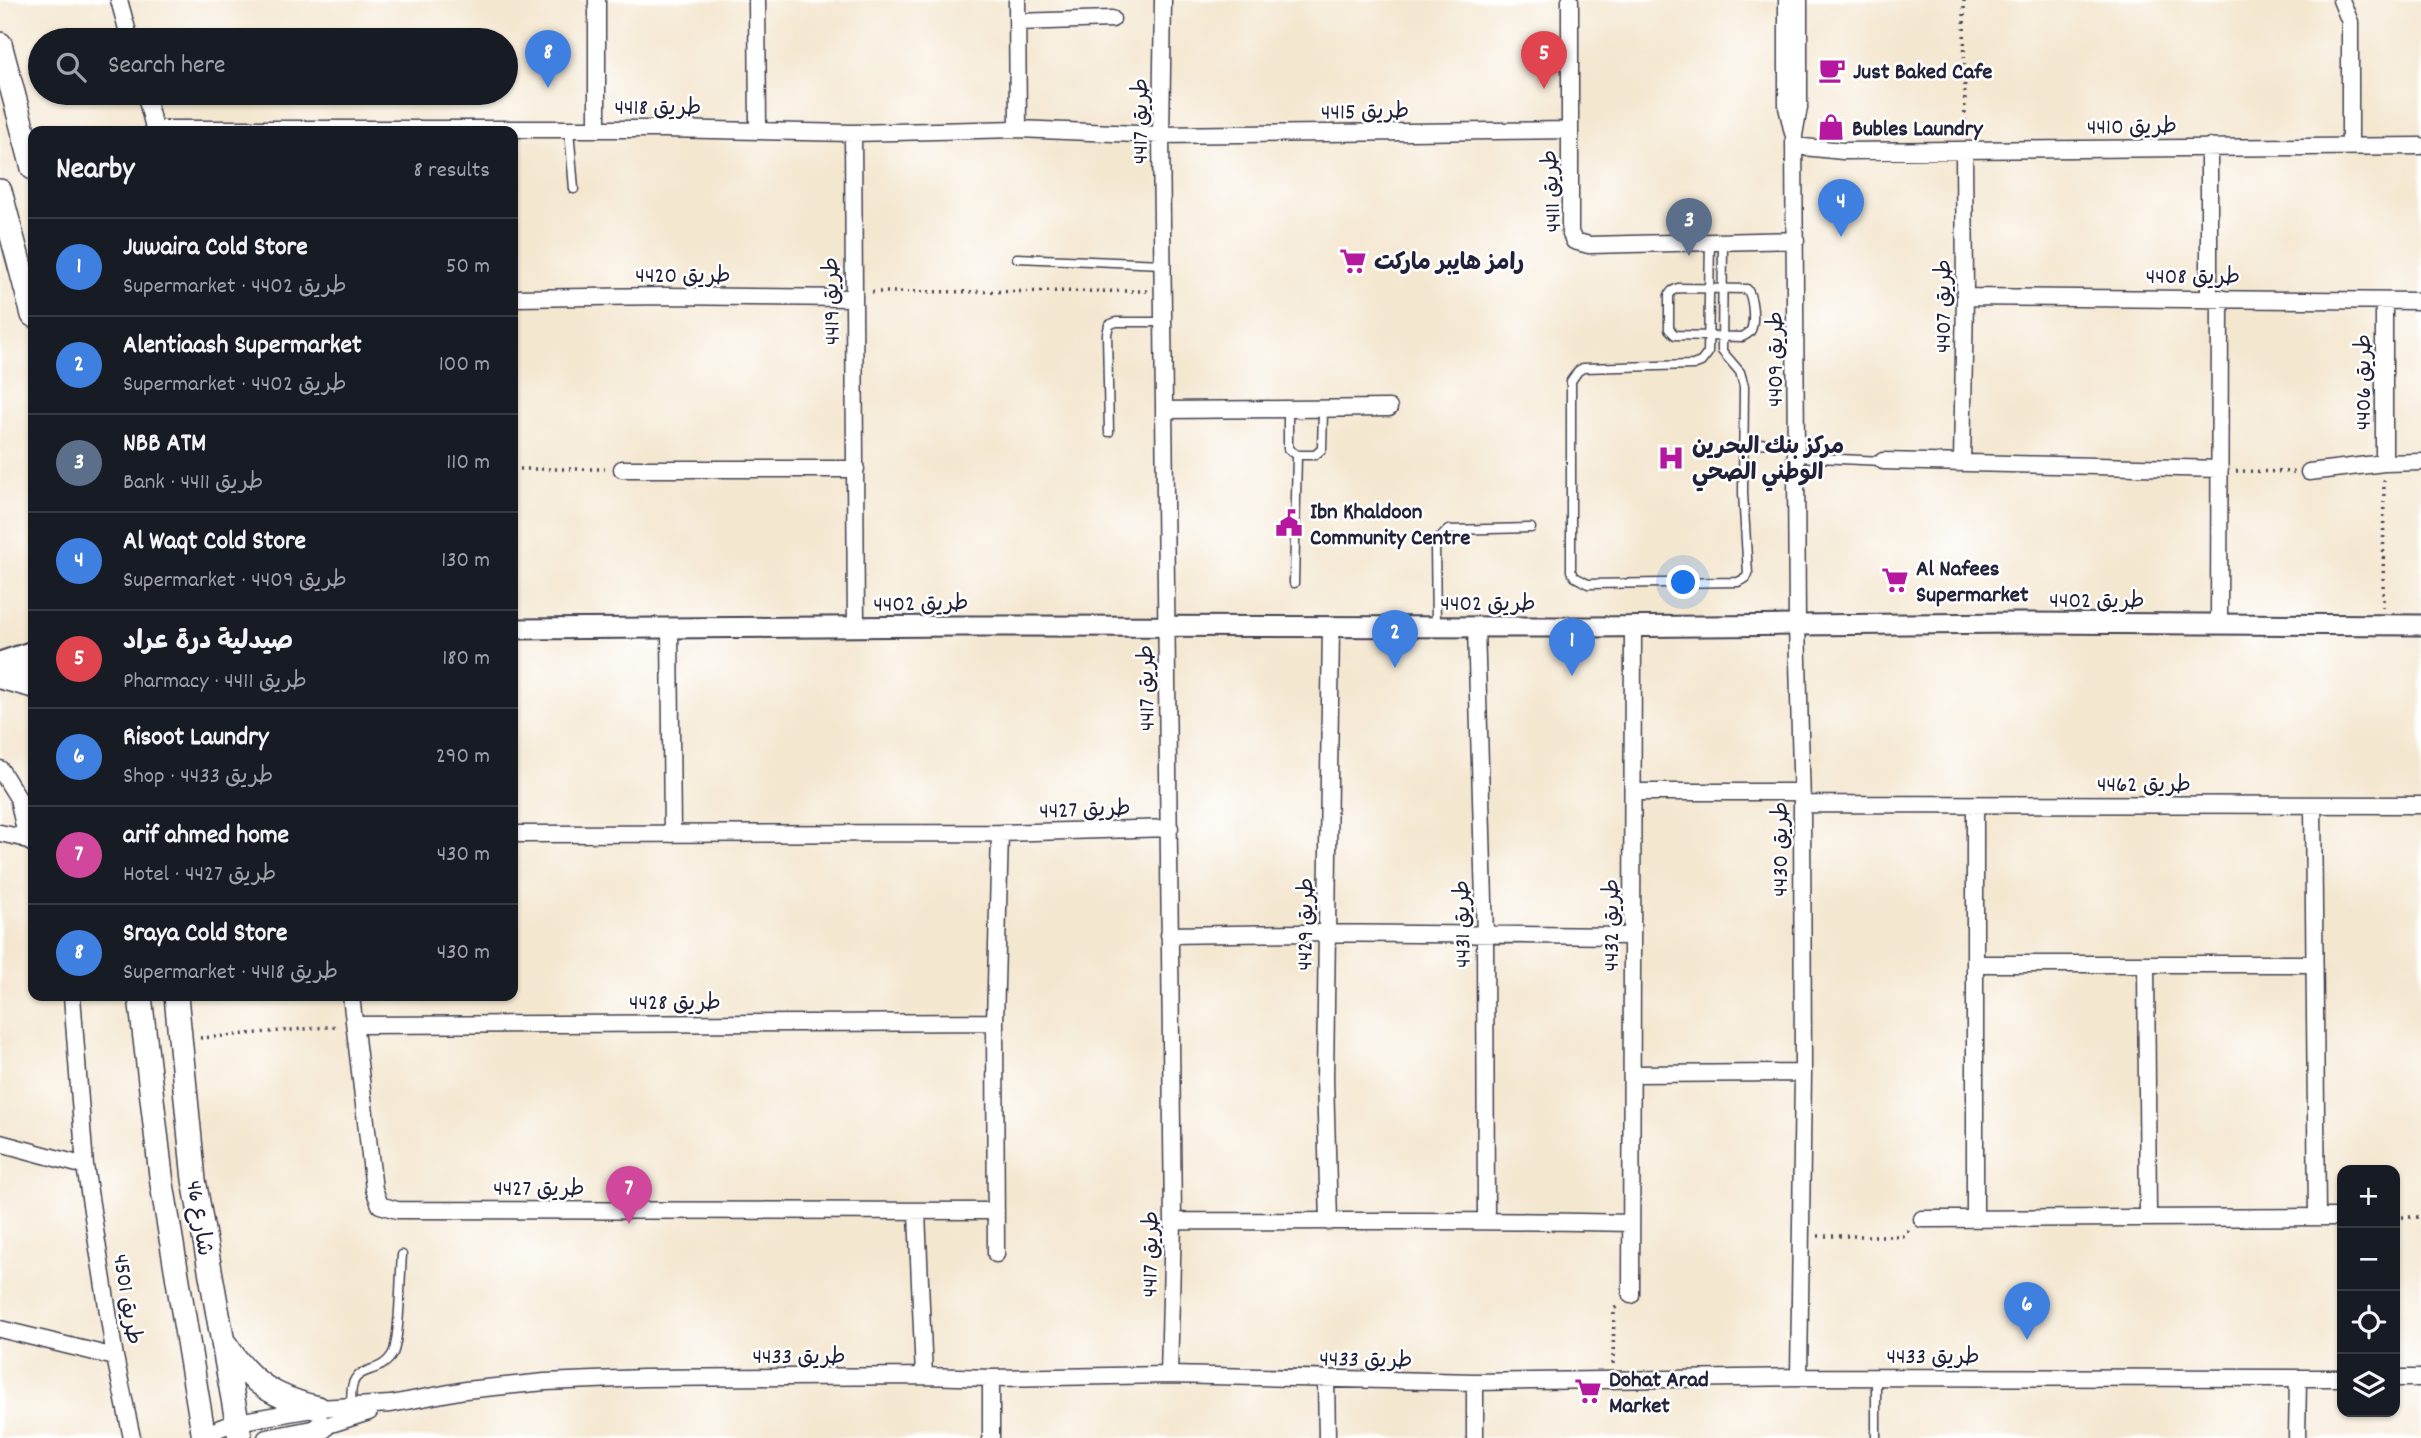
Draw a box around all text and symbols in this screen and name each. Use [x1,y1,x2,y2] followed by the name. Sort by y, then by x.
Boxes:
[28,28,518,105] search box
[525,30,571,88] pin: 8
[1521,31,1567,89] pin: 5
[52,48,90,86] icon: search
[108,48,226,85] text: Search here
[1817,55,1847,85] cafe icon: Just Baked Cafe
[1853,57,1992,90] place label: Just Baked Cafe
[1126,78,1159,164] street label: طريق 4417
[615,93,701,126] street label: طريق 4418
[1321,96,1410,131] street label: طريق 4415
[2087,111,2177,146] street label: طريق 4410
[1816,112,1846,142] shop icon: Bubles Laundry
[1852,114,1984,147] place label: Bubles Laundry
[1535,149,1572,233] street label: طريق 4411
[56,150,134,193] text: Nearby
[414,155,490,188] text: 8 results
[1818,179,1864,237] pin: 4
[1666,198,1712,256] pin: 3
[123,230,308,267] text: Juwaira Cold Store
[1338,246,1368,276] supermarket icon: رامز هايبر ماركت
[1374,248,1524,281] place label: رامز هايبر ماركت
[76,251,82,284] text: 1
[446,251,490,284] text: 50 m
[816,257,851,345] street label: طريق 4419
[1929,259,1962,353] street label: طريق 4407
[635,261,731,294] street label: طريق 4420
[2146,262,2240,295] street label: طريق 4408
[123,271,347,304] text: Supermarket · طريق 4402
[1761,311,1794,407] street label: طريق 4409
[123,328,362,365] text: Alentiaash Supermarket
[2349,334,2382,430] street label: طريق 4406
[74,349,84,382] text: 2
[439,349,490,382] text: 100 m
[123,369,347,402] text: Supermarket · طريق 4402
[123,426,206,463] text: NBB ATM
[1692,432,1844,492] place label: مركز بنك البحرين الوطني الصحي
[1656,443,1686,473] hospital icon: مركز بنك البحرين الوطني الصحي
[74,447,84,480] text: 3
[446,447,490,480] text: 110 m
[123,467,263,500] text: Bank · طريق 4411
[1310,497,1470,556] place label: Ibn Khaldoon Community Centre
[1274,508,1304,538] public building icon: Ibn Khaldoon Community Centre
[123,524,306,561] text: Al Waqt Cold Store
[74,545,84,578] text: 4
[441,545,490,578] text: 130 m
[1916,554,2029,613] place label: Al Nafees Supermarket
[123,565,347,598] text: Supermarket · طريق 4409
[1666,565,1700,599] your location
[1880,565,1910,595] supermarket icon: Al Nafees Supermarket
[2049,586,2145,619] street label: طريق 4402
[873,588,969,623] street label: طريق 4402
[1440,589,1536,622] street label: طريق 4402
[1372,610,1418,668] pin: 2
[1549,618,1595,676] pin: 1
[123,624,293,661] text: صيدلية درة عراد
[74,643,84,676] text: 5
[442,643,490,676] text: 180 m
[1131,644,1166,731] street label: طريق 4417
[123,666,307,699] text: Pharmacy · طريق 4411
[123,720,268,757] text: Risoot Laundry
[73,741,85,774] text: 6
[436,741,490,774] text: 290 m
[123,761,273,794] text: Shop · طريق 4433
[2097,770,2191,803] street label: طريق 4462
[1039,793,1131,830] street label: طريق 4427
[1766,801,1799,897] street label: طريق 4430
[123,818,289,855] text: arif ahmed home
[75,839,83,872] text: 7
[437,839,490,872] text: 430 m
[123,859,276,892] text: Hotel · طريق 4427
[1290,877,1325,971] street label: طريق 4429
[1597,879,1630,971] street label: طريق 4432
[1447,880,1482,968] street label: طريق 4431
[123,916,287,953] text: Sraya Cold Store
[74,937,84,970] text: 8
[437,937,490,970] text: 430 m
[123,957,338,990] text: Supermarket · طريق 4418
[629,988,721,1021] street label: طريق 4428
[2337,1165,2400,1417] map controls
[2337,1165,2400,1228] button: +
[606,1166,652,1224] pin: 7
[493,1174,585,1207] street label: طريق 4427
[175,1178,220,1259] street label: شارع 46
[1135,1211,1170,1298] street label: طريق 4417
[2337,1228,2400,1291] button: −
[102,1252,149,1347] street label: طريق 4501
[2004,1282,2050,1340] pin: 6
[2337,1291,2400,1354] button: locate
[752,1342,846,1375] street label: طريق 4433
[1886,1342,1980,1375] street label: طريق 4433
[1319,1344,1413,1379] street label: طريق 4433
[2337,1354,2400,1417] button: layers
[1609,1365,1709,1424] place label: Dohat Arad Market
[1573,1376,1603,1406] supermarket icon: Dohat Arad Market

